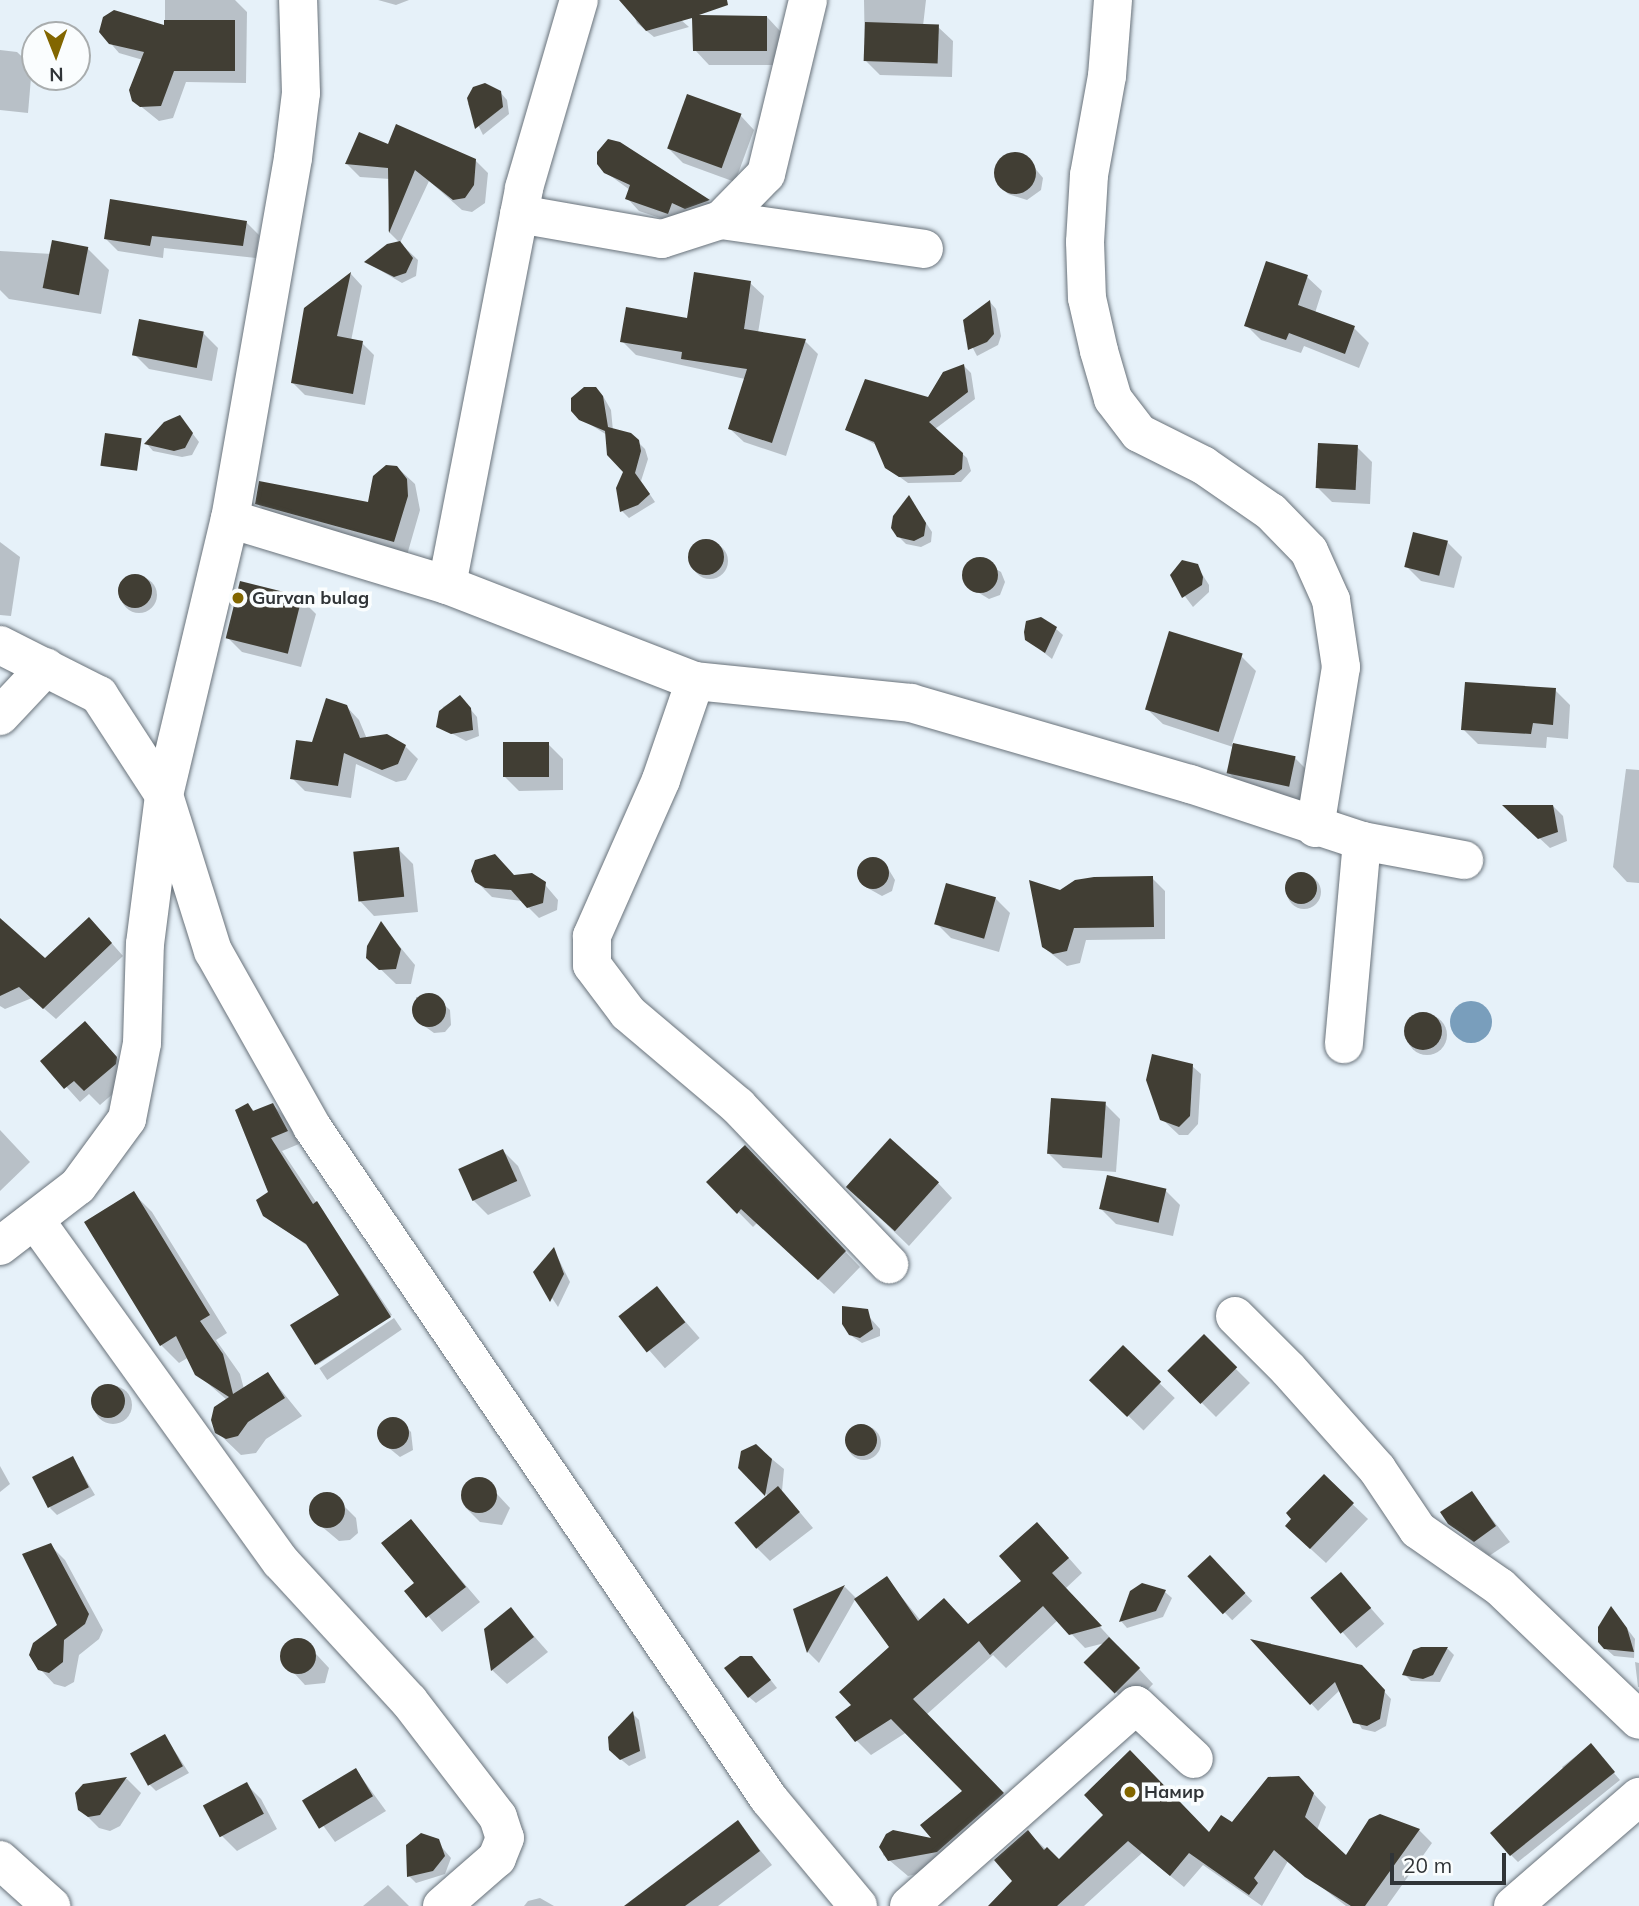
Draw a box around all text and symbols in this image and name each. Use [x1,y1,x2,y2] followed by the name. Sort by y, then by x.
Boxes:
[21,21,91,91] north arrow
[49,63,64,87] text: N
[252,587,369,609] place label: Gurvan bulag
[230,590,246,606] marker: Gurvan bulag
[1144,1781,1204,1803] place label: Намир
[1122,1784,1138,1800] marker: Намир
[1394,1840,1510,1884] scale bar
[1403,1852,1452,1878] text: 20 m

